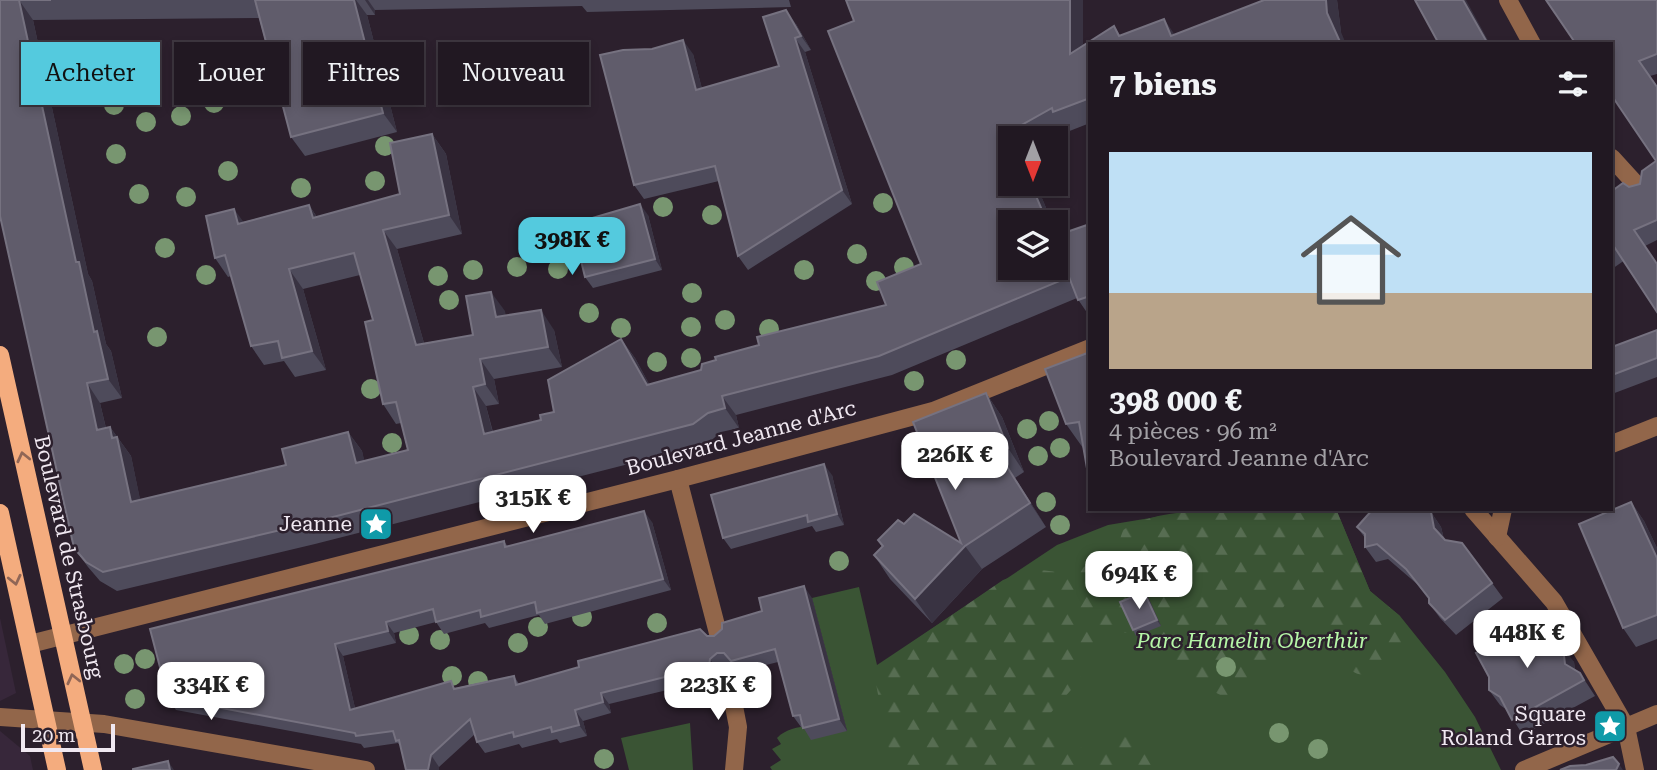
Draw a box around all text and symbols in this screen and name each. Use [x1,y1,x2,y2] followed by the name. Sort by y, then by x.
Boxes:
[21,42,160,105] chip: Acheter
[174,42,289,105] chip: Louer
[303,42,424,105] chip: Filtres
[438,42,589,105] chip: Nouveau
[1554,65,1592,103] icon: filters
[1109,67,1217,102] text: 7 biens
[998,126,1068,196] north arrow
[998,126,1068,280] map controls
[1288,197,1414,323] icon: home
[998,210,1068,280] button: layers
[515,218,629,277] pin: 398K €
[534,226,610,253] text: 398K €
[1109,383,1242,418] text: 398 000 €
[623,396,859,480] street label: Boulevard Jeanne d'Arc
[1109,418,1277,445] text: 4 pièces · 96 m²
[29,433,109,681] street label: Boulevard de Strasbourg
[898,433,1012,492] pin: 226K €
[917,441,993,468] text: 226K €
[1109,445,1369,472] text: Boulevard Jeanne d'Arc
[17,452,31,464] one-way arrow
[476,476,590,535] pin: 315K €
[495,484,571,511] text: 315K €
[357,505,395,543] place icon: Jeanne
[279,512,352,536] place label: Jeanne
[1082,552,1196,611] pin: 694K €
[1101,560,1177,587] text: 694K €
[7,574,21,586] one-way arrow
[1470,610,1584,670] pin: 448K €
[1489,619,1565,646] text: 448K €
[1135,629,1368,653] park label: Parc Hamelin Oberthür
[154,662,268,722] pin: 334K €
[661,662,775,722] pin: 223K €
[173,671,249,698] text: 334K €
[680,671,756,698] text: 223K €
[67,673,81,685] one-way arrow
[1441,702,1586,750] place label: Square Roland Garros
[1591,707,1629,745] place icon: Square Roland Garros
[21,721,116,753] scale bar
[32,724,75,747] text: 20 m

